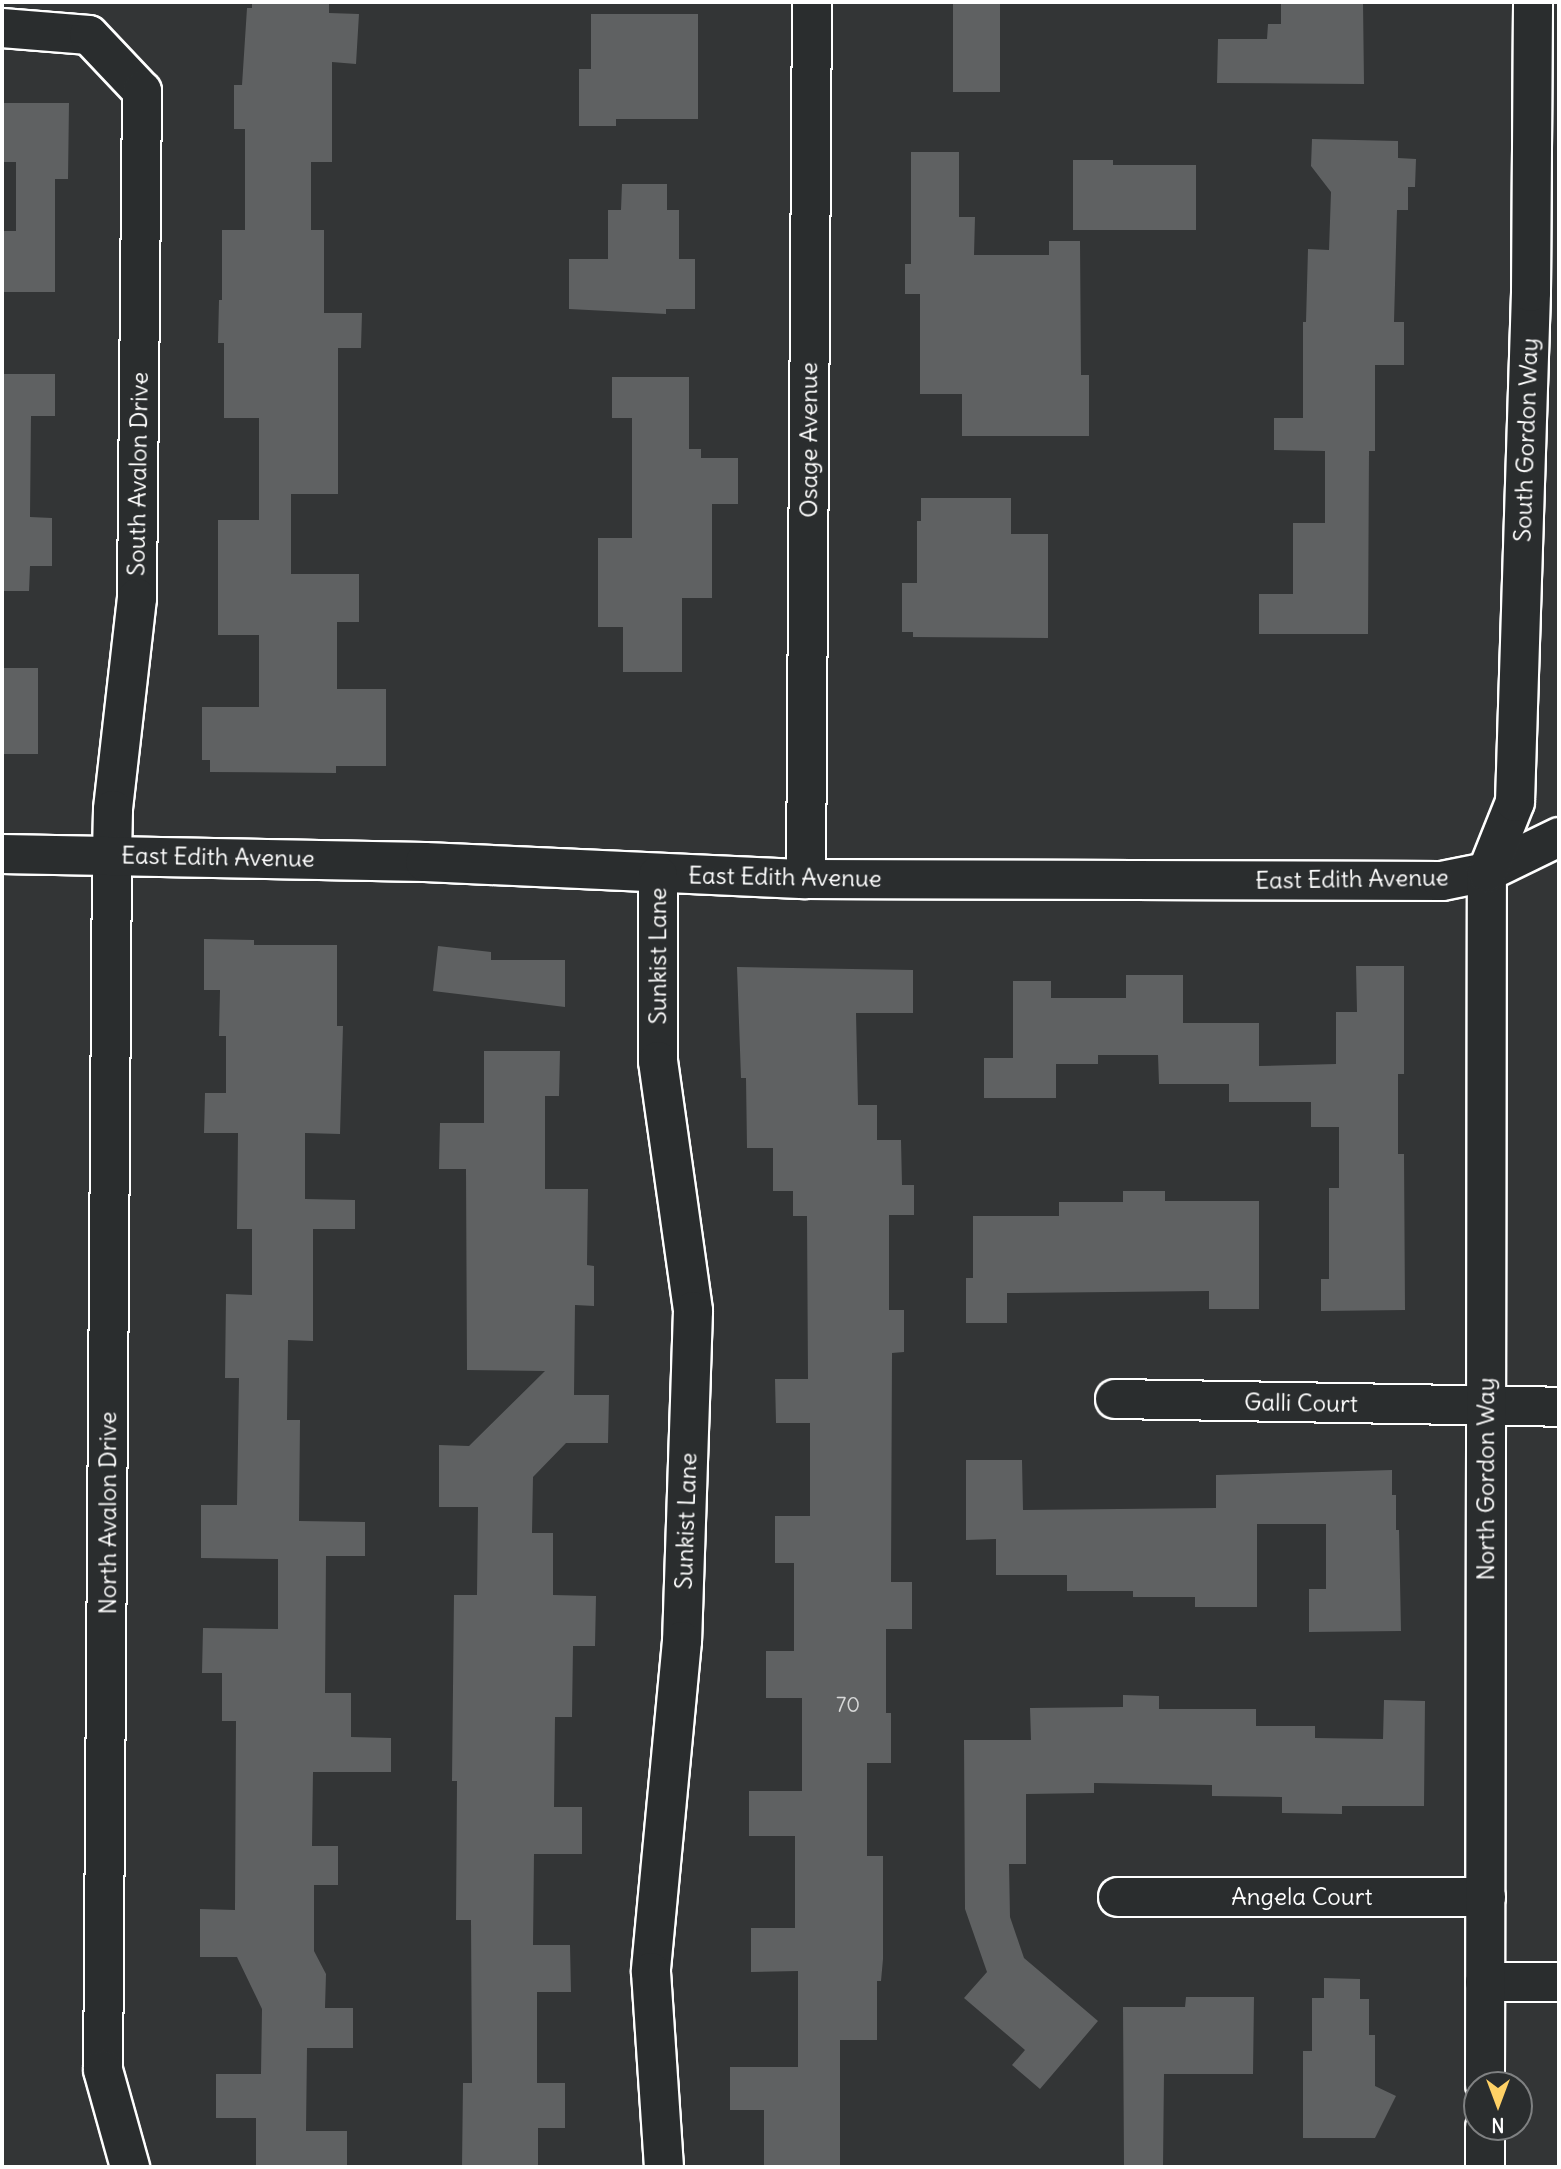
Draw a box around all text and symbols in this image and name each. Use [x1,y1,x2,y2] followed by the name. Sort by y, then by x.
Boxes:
[1508,337,1544,543] street label: South Gordon Way
[795,362,823,518] street label: Osage Avenue
[122,372,154,576] street label: South Avalon Drive
[121,841,315,873] street label: East Edith Avenue
[688,861,882,893] street label: East Edith Avenue
[1255,863,1449,895] street label: East Edith Avenue
[644,887,672,1025] street label: Sunkist Lane
[1472,1377,1500,1581] street label: North Gordon Way
[1244,1388,1358,1418] street label: Galli Court
[94,1411,122,1615] street label: North Avalon Drive
[669,1452,703,1590] street label: Sunkist Lane
[836,1692,860,1718] house number: 70
[1231,1883,1373,1911] street label: Angela Court
[1463,2071,1533,2141] north arrow
[1491,2113,1505,2137] text: N

